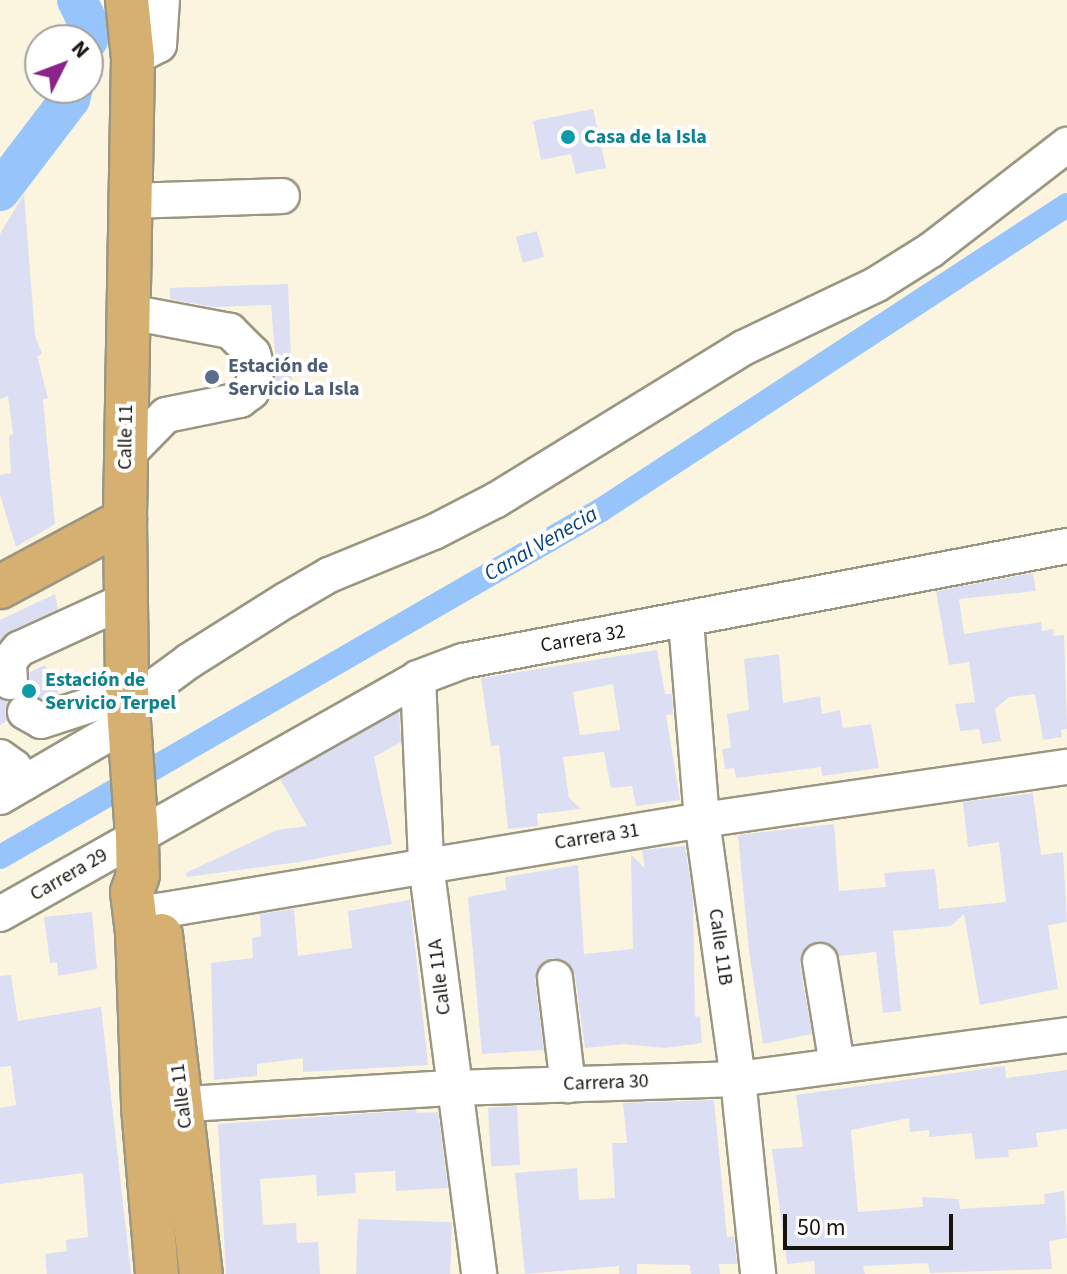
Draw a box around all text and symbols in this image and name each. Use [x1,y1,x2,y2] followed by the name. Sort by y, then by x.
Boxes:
[24,24,104,104] north arrow
[64,33,97,65] text: N
[584,125,707,149] place label: Casa de la Isla
[559,128,577,146] marker: Casa de la Isla
[228,354,360,401] place label: Estación de Servicio La Isla
[203,368,221,386] marker: Estación de Servicio La Isla
[113,404,139,470] street label: Calle 11
[480,501,602,587] water label: Canal Venecia
[539,620,627,658] street label: Carrera 32
[45,668,176,715] place label: Estación de Servicio Terpel
[20,682,38,700] marker: Estación de Servicio Terpel
[553,818,641,856] street label: Carrera 31
[26,843,112,907] street label: Carrera 29
[703,907,737,987] street label: Calle 11B
[423,938,457,1016] street label: Calle 11A
[166,1062,198,1130] street label: Calle 11
[563,1070,649,1096] street label: Carrera 30
[787,1198,957,1248] scale bar
[797,1210,846,1245] text: 50 m

